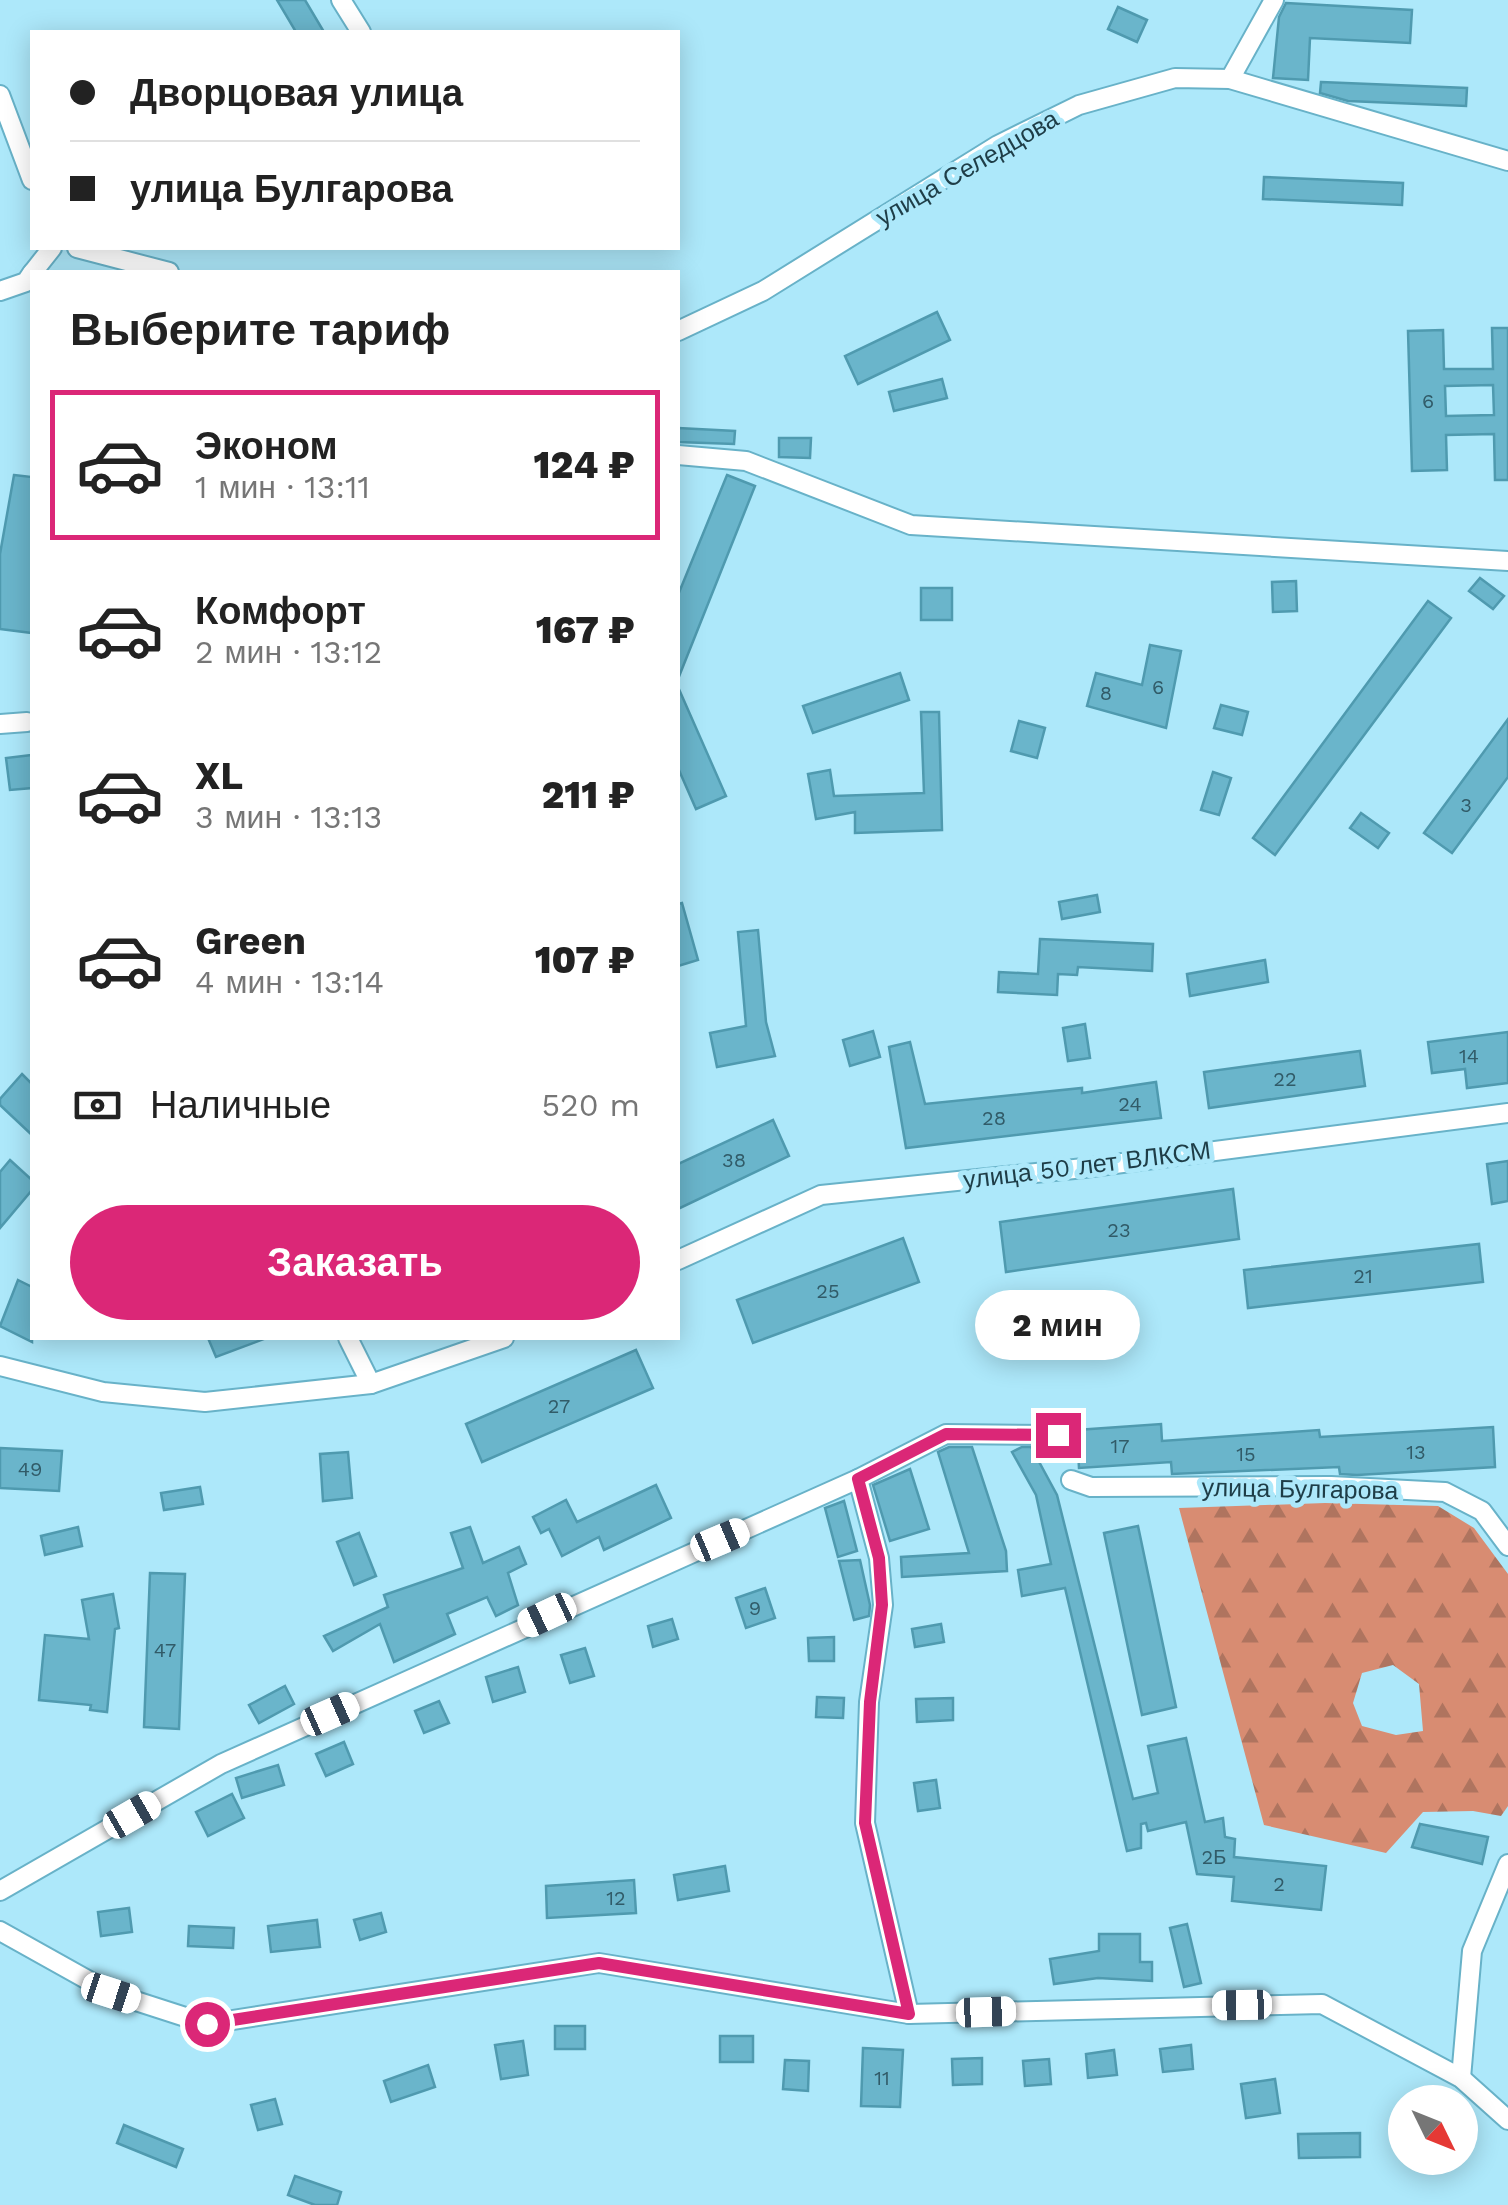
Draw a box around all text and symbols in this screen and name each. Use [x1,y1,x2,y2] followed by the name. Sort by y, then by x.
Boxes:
[130,71,463,115] text: Дворцовая улица
[871,104,1063,232] street label: улица Селедцова
[130,167,453,211] text: улица Булгарова
[70,303,450,356] text: Выберите тариф
[1422,389,1434,413] house number: 6
[75,420,165,510] icon: car
[195,424,338,468] text: Эконом
[534,443,635,487] text: 124 ₽
[195,468,370,506] text: 1 мин · 13:11
[75,585,165,675] icon: car
[195,589,366,633] text: Комфорт
[536,608,635,652] text: 167 ₽
[195,633,382,671] text: 2 мин · 13:12
[1152,675,1164,699] house number: 6
[1100,681,1112,705] house number: 8
[75,750,165,840] icon: car
[195,754,243,798] text: XL
[541,773,635,817] text: 211 ₽
[1460,793,1472,817] house number: 3
[195,798,382,836] text: 3 мин · 13:13
[75,915,165,1005] icon: car
[195,919,306,963] text: Green
[535,938,635,982] text: 107 ₽
[195,963,384,1001] text: 4 мин · 13:14
[1459,1044,1479,1068] house number: 14
[1273,1067,1297,1091] house number: 22
[70,1078,125,1133] icon: cash
[150,1083,331,1127] text: Наличные
[541,1086,640,1124] text: 520 m
[1118,1092,1142,1116] house number: 24
[982,1106,1006,1130] house number: 28
[962,1135,1212,1195] street label: улица 50 лет ВЛКСМ
[722,1148,746,1172] house number: 38
[70,1205,640,1320] button: Заказать
[1107,1218,1131,1242] house number: 23
[1353,1264,1373,1288] house number: 21
[816,1279,840,1303] house number: 25
[976,1290,1140,1360] callout: 2 мин
[1012,1306,1103,1344] text: 2 мин
[548,1394,570,1418] house number: 27
[1036,1413,1081,1458] route end
[1110,1434,1130,1458] house number: 17
[1406,1440,1426,1464] house number: 13
[1236,1442,1256,1466] house number: 15
[18,1457,42,1481] house number: 49
[1201,1473,1399,1505] street label: улица Булгарова
[687,1514,753,1566] car
[513,1589,581,1641] car
[749,1596,761,1620] house number: 9
[154,1638,176,1662] house number: 47
[296,1688,364,1740] car
[99,1787,165,1843] car
[1202,1845,1226,1869] house number: 2Б
[1273,1872,1285,1896] house number: 2
[606,1886,626,1910] house number: 12
[78,1969,144,2017] car
[1212,1989,1272,2021] car
[955,1996,1017,2028] car
[185,2002,230,2047] route start
[874,2066,890,2090] house number: 11
[1388,2085,1478,2175] north arrow
[1388,2085,1478,2175] map controls

